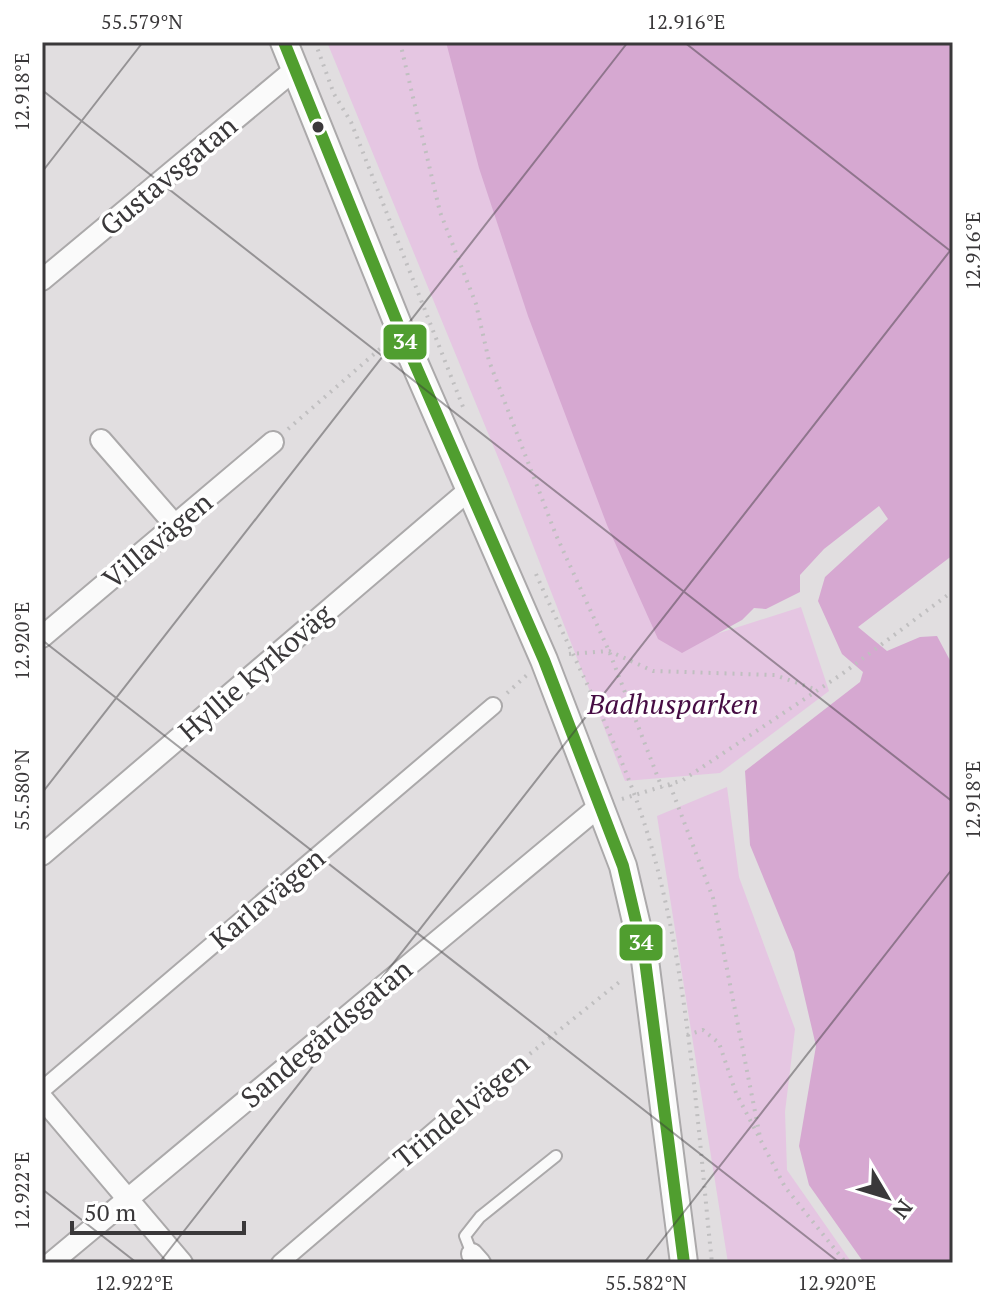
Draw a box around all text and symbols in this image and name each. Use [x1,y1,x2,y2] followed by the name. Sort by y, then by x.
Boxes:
[101,8,183,35] text: 55.579°N
[647,8,726,35] text: 12.916°E
[8,53,35,132] text: 12.918°E
[92,106,245,243] street label: Gustavsgatan
[310,119,326,135] unlabelled marker
[959,212,986,291] text: 12.916°E
[382,323,428,361] line badge: 34
[393,326,418,355] text: 34
[94,483,220,597] street label: Villavägen
[170,594,341,749] street label: Hyllie kyrkoväg
[8,602,35,681] text: 12.920°E
[586,685,759,722] park label: Badhusparken
[8,749,35,831] text: 55.580°N
[959,761,986,840] text: 12.918°E
[202,839,333,957] street label: Karlavägen
[618,923,664,962] line badge: 34
[629,927,654,956] text: 34
[233,950,420,1116] street label: Sandegårdsgatan
[386,1044,537,1176] street label: Trindelvägen
[8,1152,35,1231] text: 12.922°E
[847,1157,927,1237] north arrow
[72,1185,244,1235] scale bar
[886,1194,920,1225] text: N
[84,1196,136,1228] text: 50 m
[95,1269,174,1296] text: 12.922°E
[605,1269,687,1296] text: 55.582°N
[798,1269,877,1296] text: 12.920°E

